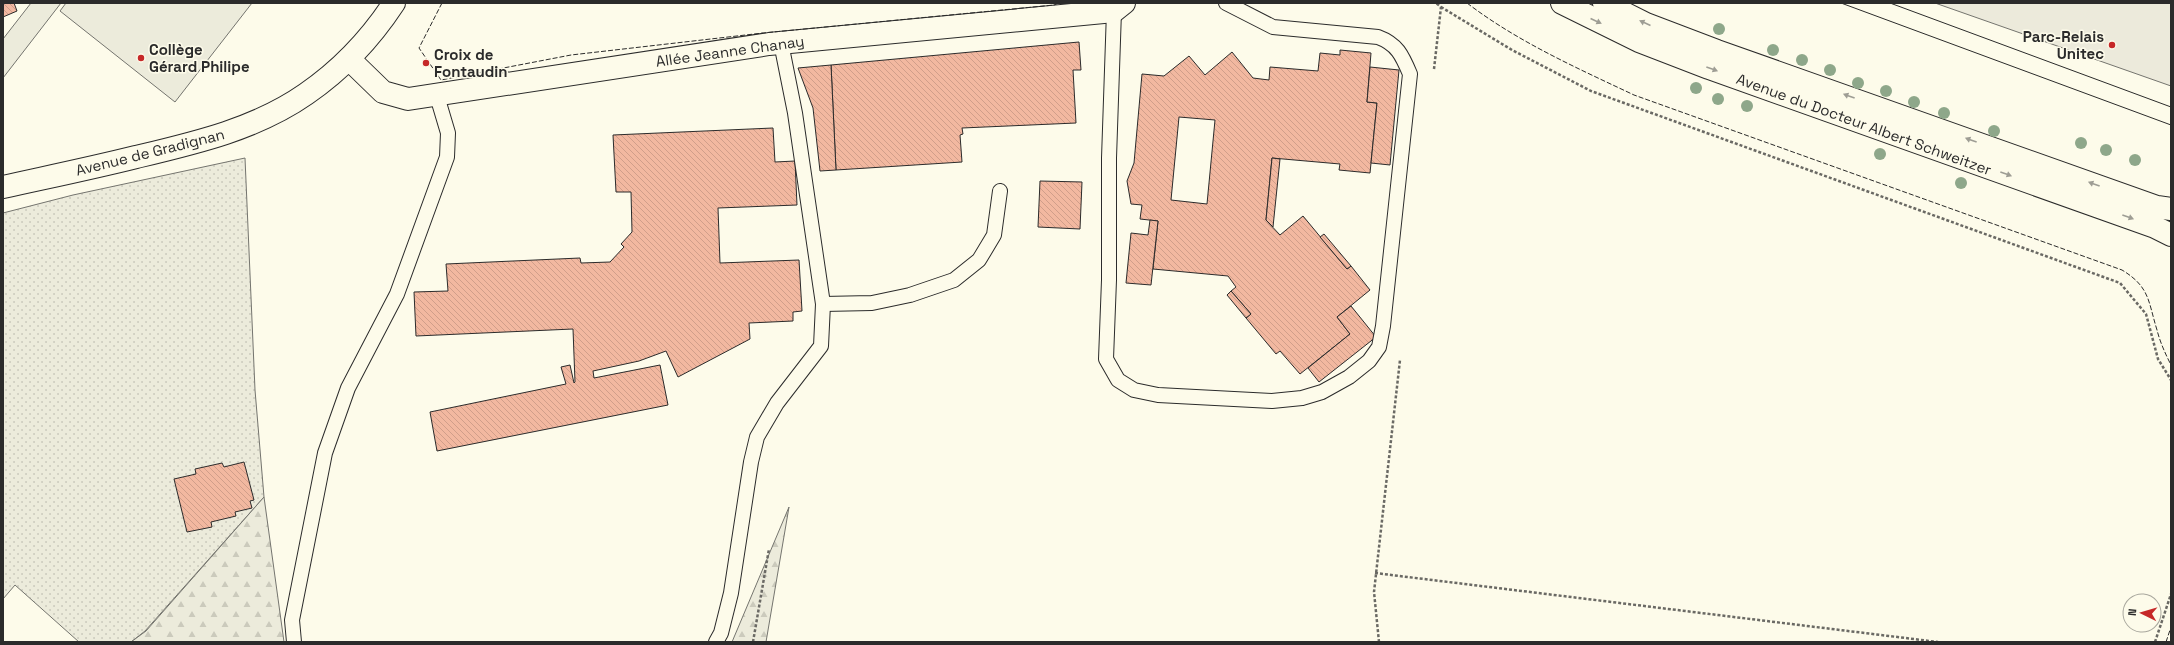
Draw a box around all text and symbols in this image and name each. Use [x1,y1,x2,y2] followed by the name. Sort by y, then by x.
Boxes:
[1591,18,1602,24] one-way arrow
[1638,19,1650,25] one-way arrow
[2023,27,2104,63] place label: Parc-Relais Unitec
[654,31,806,71] street label: Allée Jeanne Chanay
[149,40,250,76] place label: Collège Gérard Philipe
[2107,40,2117,50] marker: Parc-Relais Unitec
[434,45,508,81] place label: Croix de Fontaudin
[136,53,146,63] marker: Collège Gérard Philipe
[421,58,431,68] marker: Croix de Fontaudin
[1706,67,1718,73] one-way arrow
[1734,69,1995,179] street label: Avenue du Docteur Albert Schweitzer
[1842,93,1854,99] one-way arrow
[74,124,226,180] street label: Avenue de Gradignan
[1965,137,1977,143] one-way arrow
[2000,171,2012,177] one-way arrow
[2087,181,2099,187] one-way arrow
[2123,214,2135,220] one-way arrow
[2122,593,2162,633] north arrow
[2125,608,2139,616] text: N

